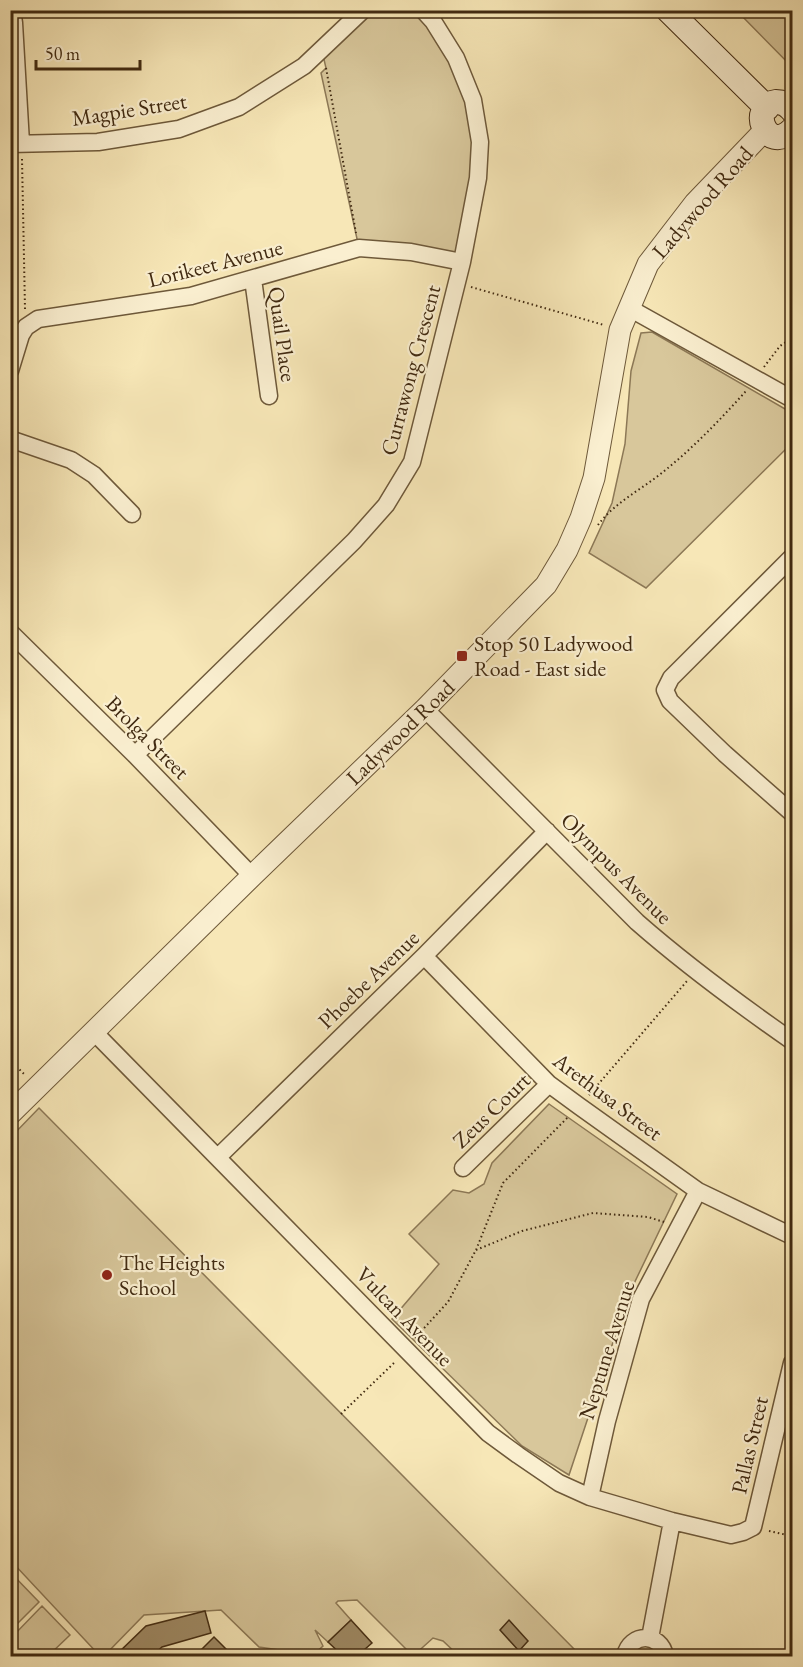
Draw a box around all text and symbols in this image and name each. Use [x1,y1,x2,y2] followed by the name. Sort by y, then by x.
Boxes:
[36,33,140,71] scale bar
[45,42,80,65] text: 50 m
[70,86,189,133] street label: Magpie Street
[645,139,760,265] street label: Ladywood Road
[145,233,286,294] street label: Lorikeet Avenue
[374,282,447,459] street label: Currawong Crescent
[261,285,304,384] street label: Quail Place
[474,629,634,683] place label: Stop 50 Ladywood Road - East side
[455,649,469,663] marker: Stop 50 Ladywood Road - East side
[340,673,461,792] street label: Ladywood Road
[99,689,196,786] street label: Brolga Street
[555,806,679,931] street label: Olympus Avenue
[311,923,426,1035] street label: Phoebe Avenue
[546,1045,668,1147] street label: Arethusa Street
[446,1066,536,1155] street label: Zeus Court
[119,1248,225,1302] place label: The Heights School
[350,1260,460,1373] street label: Vulcan Avenue
[100,1268,114,1282] marker: The Heights School
[572,1277,641,1423] street label: Neptune Avenue
[724,1394,775,1497] street label: Pallas Street

